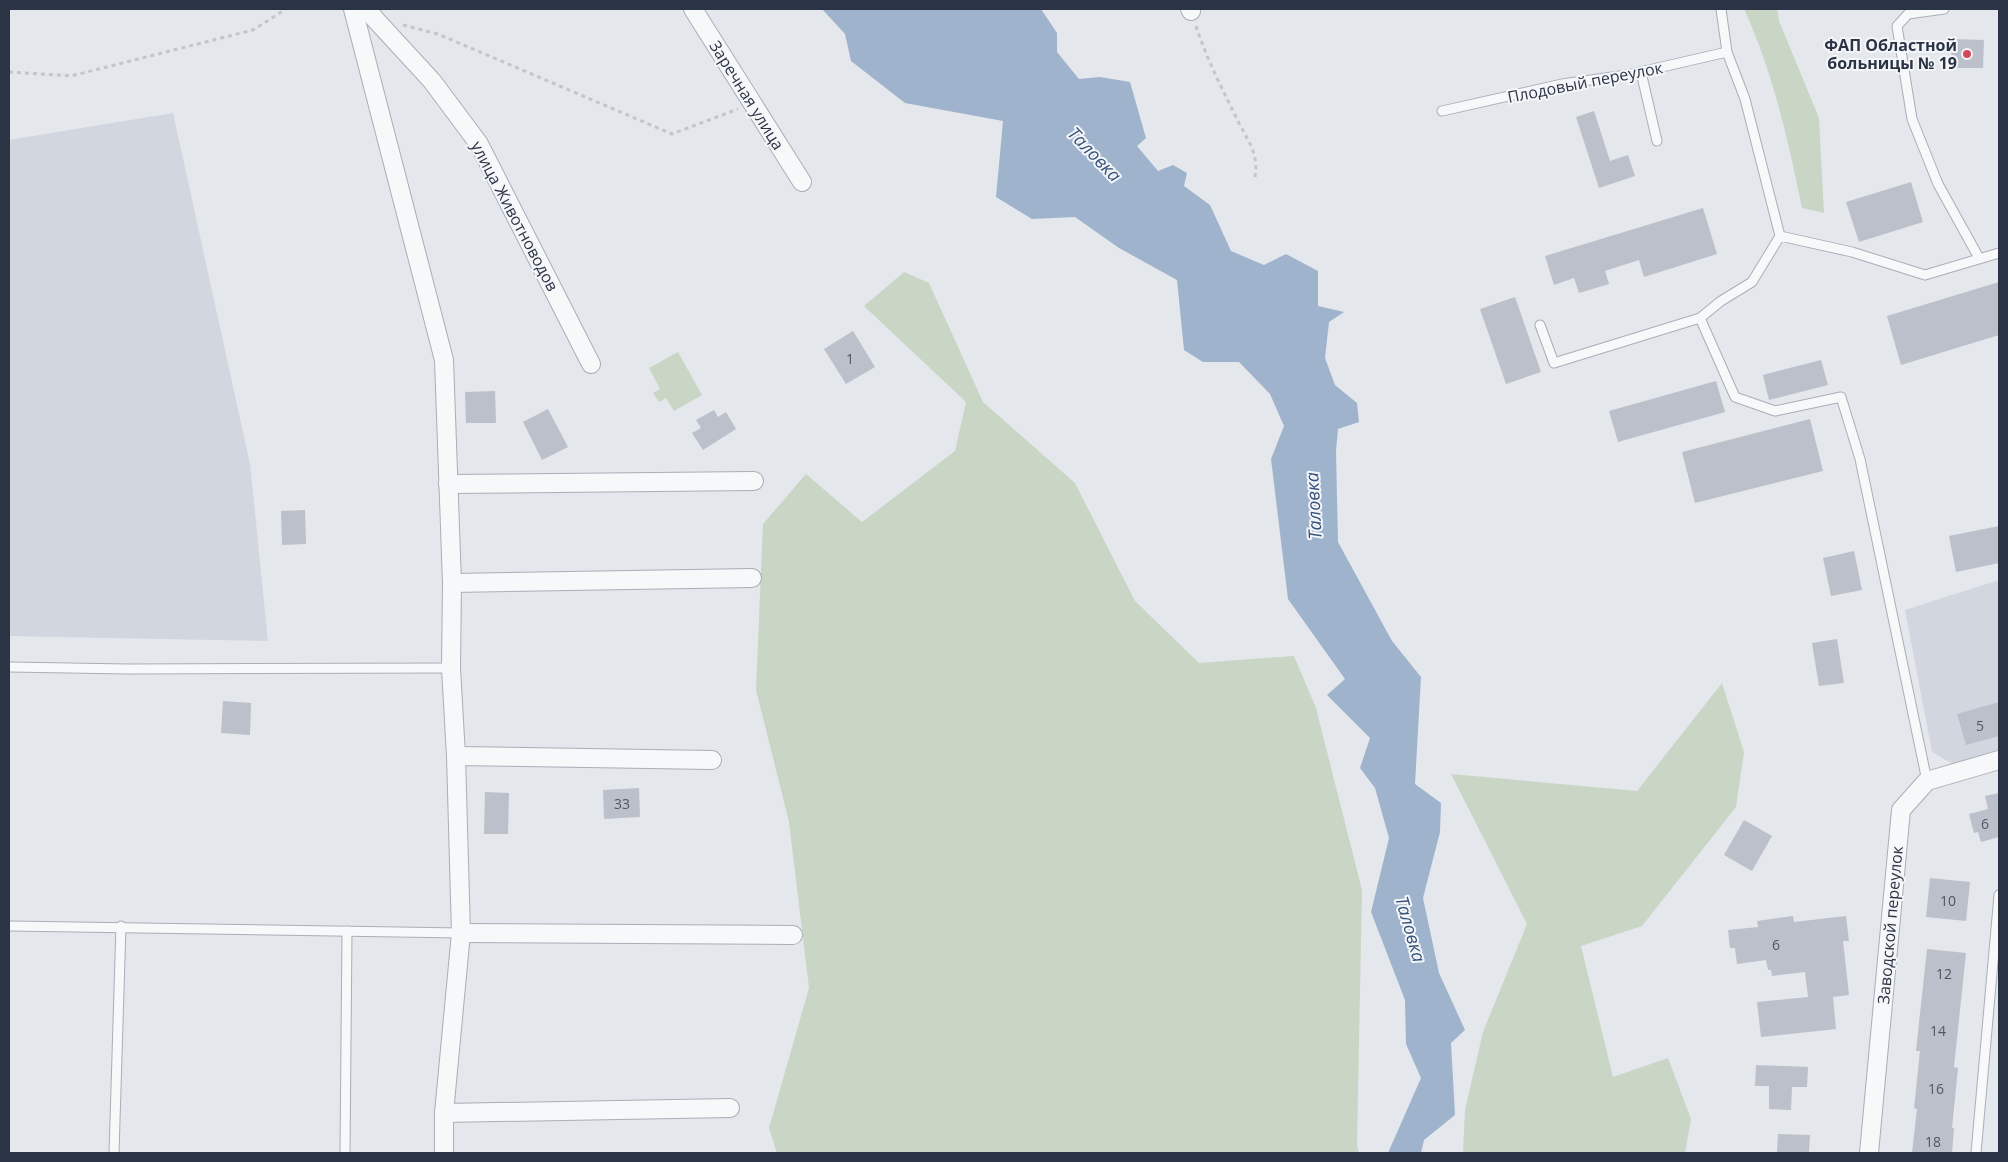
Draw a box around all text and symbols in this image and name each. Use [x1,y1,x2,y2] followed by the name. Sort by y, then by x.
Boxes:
[1824,34,1957,74] place label: ФАП Областной больницы № 19
[705,36,789,154] street label: Заречная улица
[1961,48,1973,60] marker: ФАП Областной больницы № 19
[1505,56,1665,108] street label: Плодовый переулок
[1063,121,1127,187] water label: Таловка
[466,137,564,295] street label: улица Животноводов
[846,349,854,368] house number: 1
[1299,472,1327,540] water label: Таловка
[1976,716,1984,735] house number: 5
[614,794,630,813] house number: 33
[1981,814,1989,833] house number: 6
[1872,844,1908,1005] street label: Заводской переулок
[1940,891,1956,910] house number: 10
[1390,893,1432,965] water label: Таловка
[1772,935,1780,954] house number: 6
[1936,964,1952,983] house number: 12
[1930,1021,1946,1040] house number: 14
[1928,1079,1944,1098] house number: 16
[1925,1132,1941,1151] house number: 18

